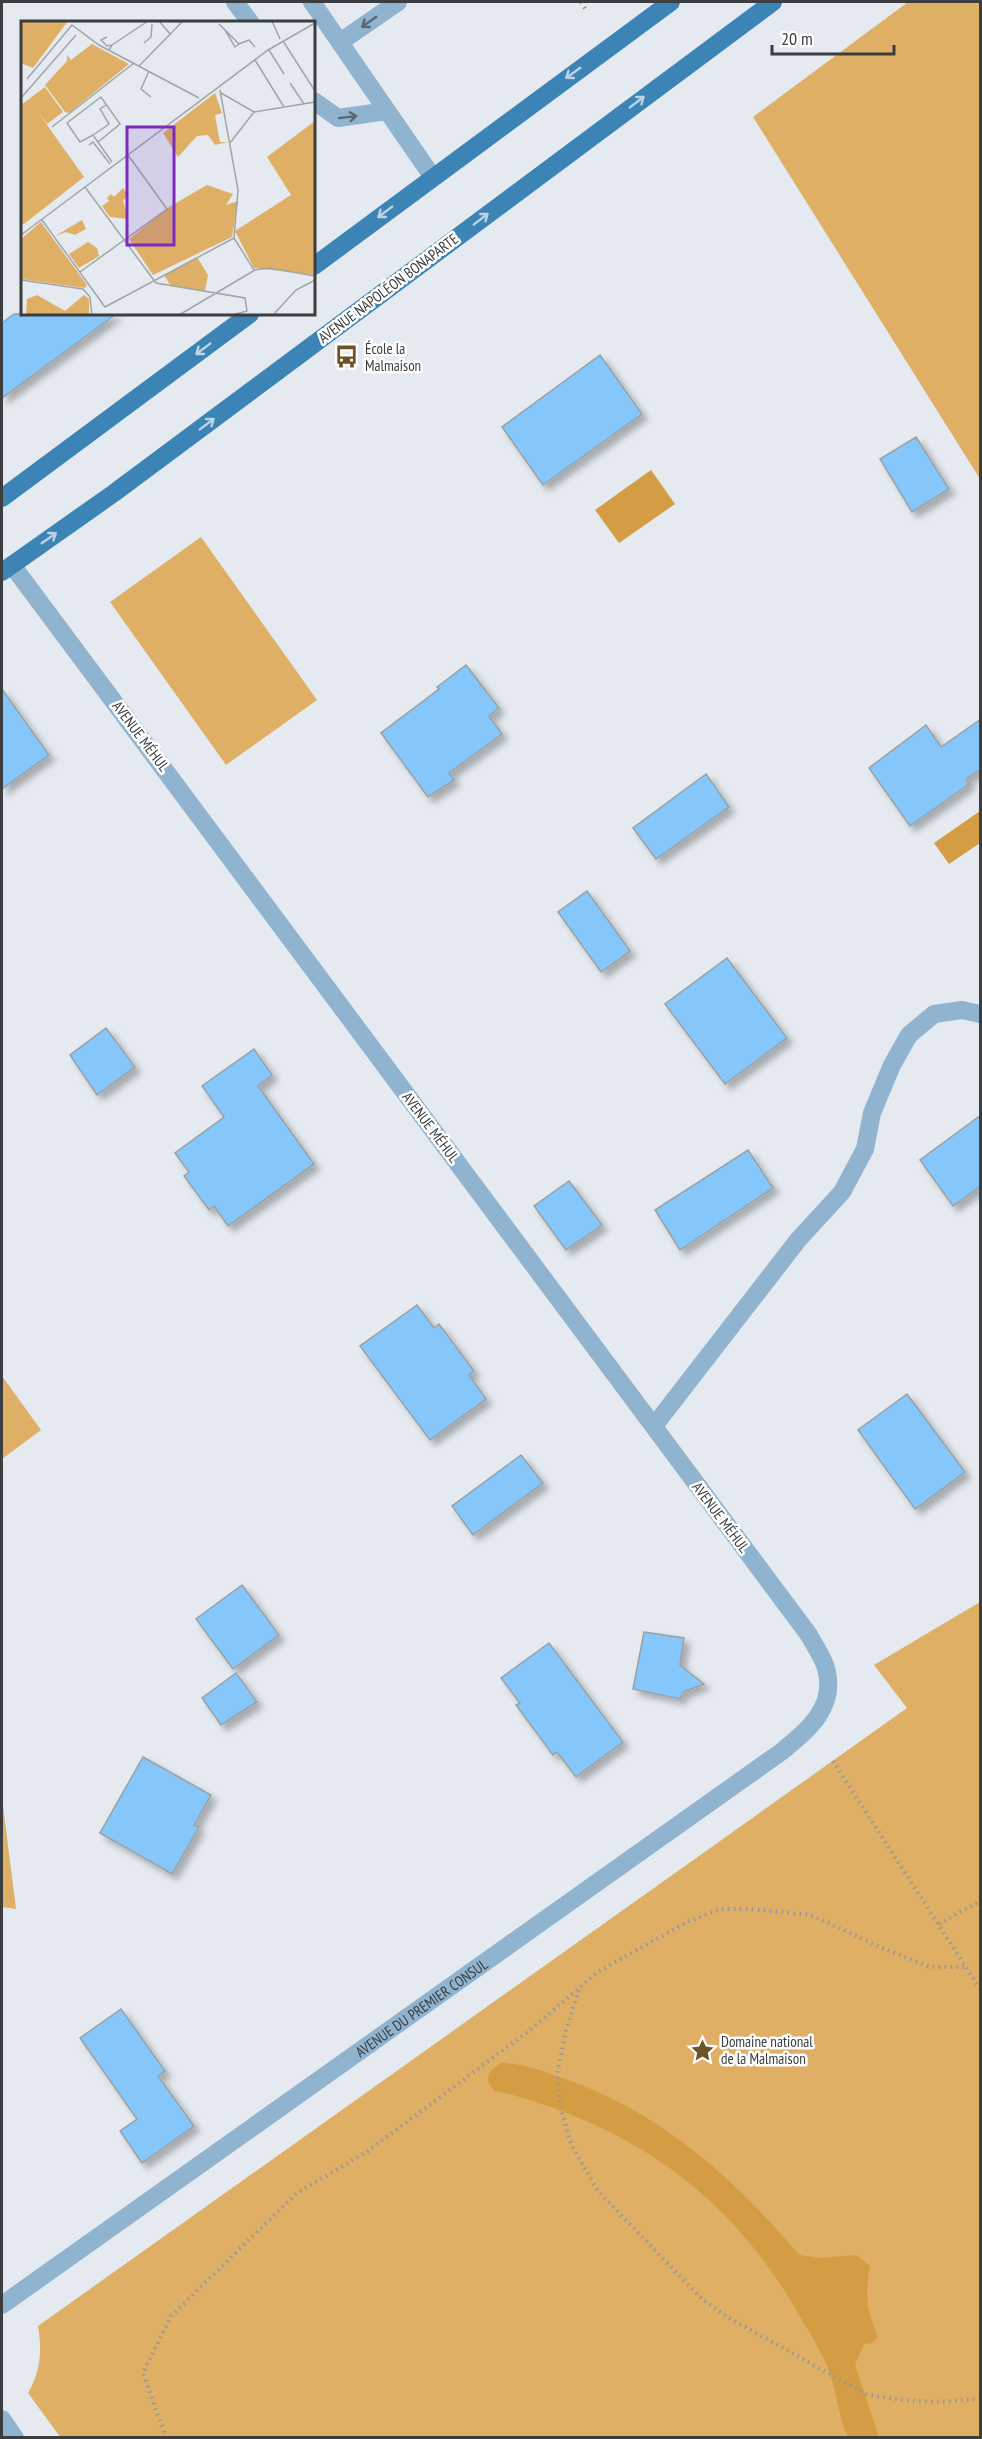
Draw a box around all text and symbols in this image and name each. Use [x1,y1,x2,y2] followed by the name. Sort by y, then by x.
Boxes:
[362,16,378,28] one-way arrow
[772,18,894,56] scale bar
[21,21,315,315] inset map
[781,27,813,50] text: 20 m
[565,67,581,80] one-way arrow
[629,96,645,109] one-way arrow
[338,111,357,122] one-way arrow
[378,205,394,218] one-way arrow
[473,213,489,226] one-way arrow
[314,229,462,347] street label: AVENUE NAPOLÉON BONAPARTE
[365,339,421,375] place label: École la Malmaison
[196,342,212,355] one-way arrow
[334,344,360,370] bus stop icon: École la Malmaison
[198,417,214,430] one-way arrow
[41,532,57,544] one-way arrow
[108,697,174,776] street label: AVENUE MÉHUL
[398,1088,464,1167] street label: AVENUE MÉHUL
[688,1478,754,1557] street label: AVENUE MÉHUL
[351,1954,492,2061] street label: AVENUE DU PREMIER CONSUL
[721,2032,813,2068] place label: Domaine national de la Malmaison
[690,2037,716,2063] place icon: Domaine national de la Malmaison

